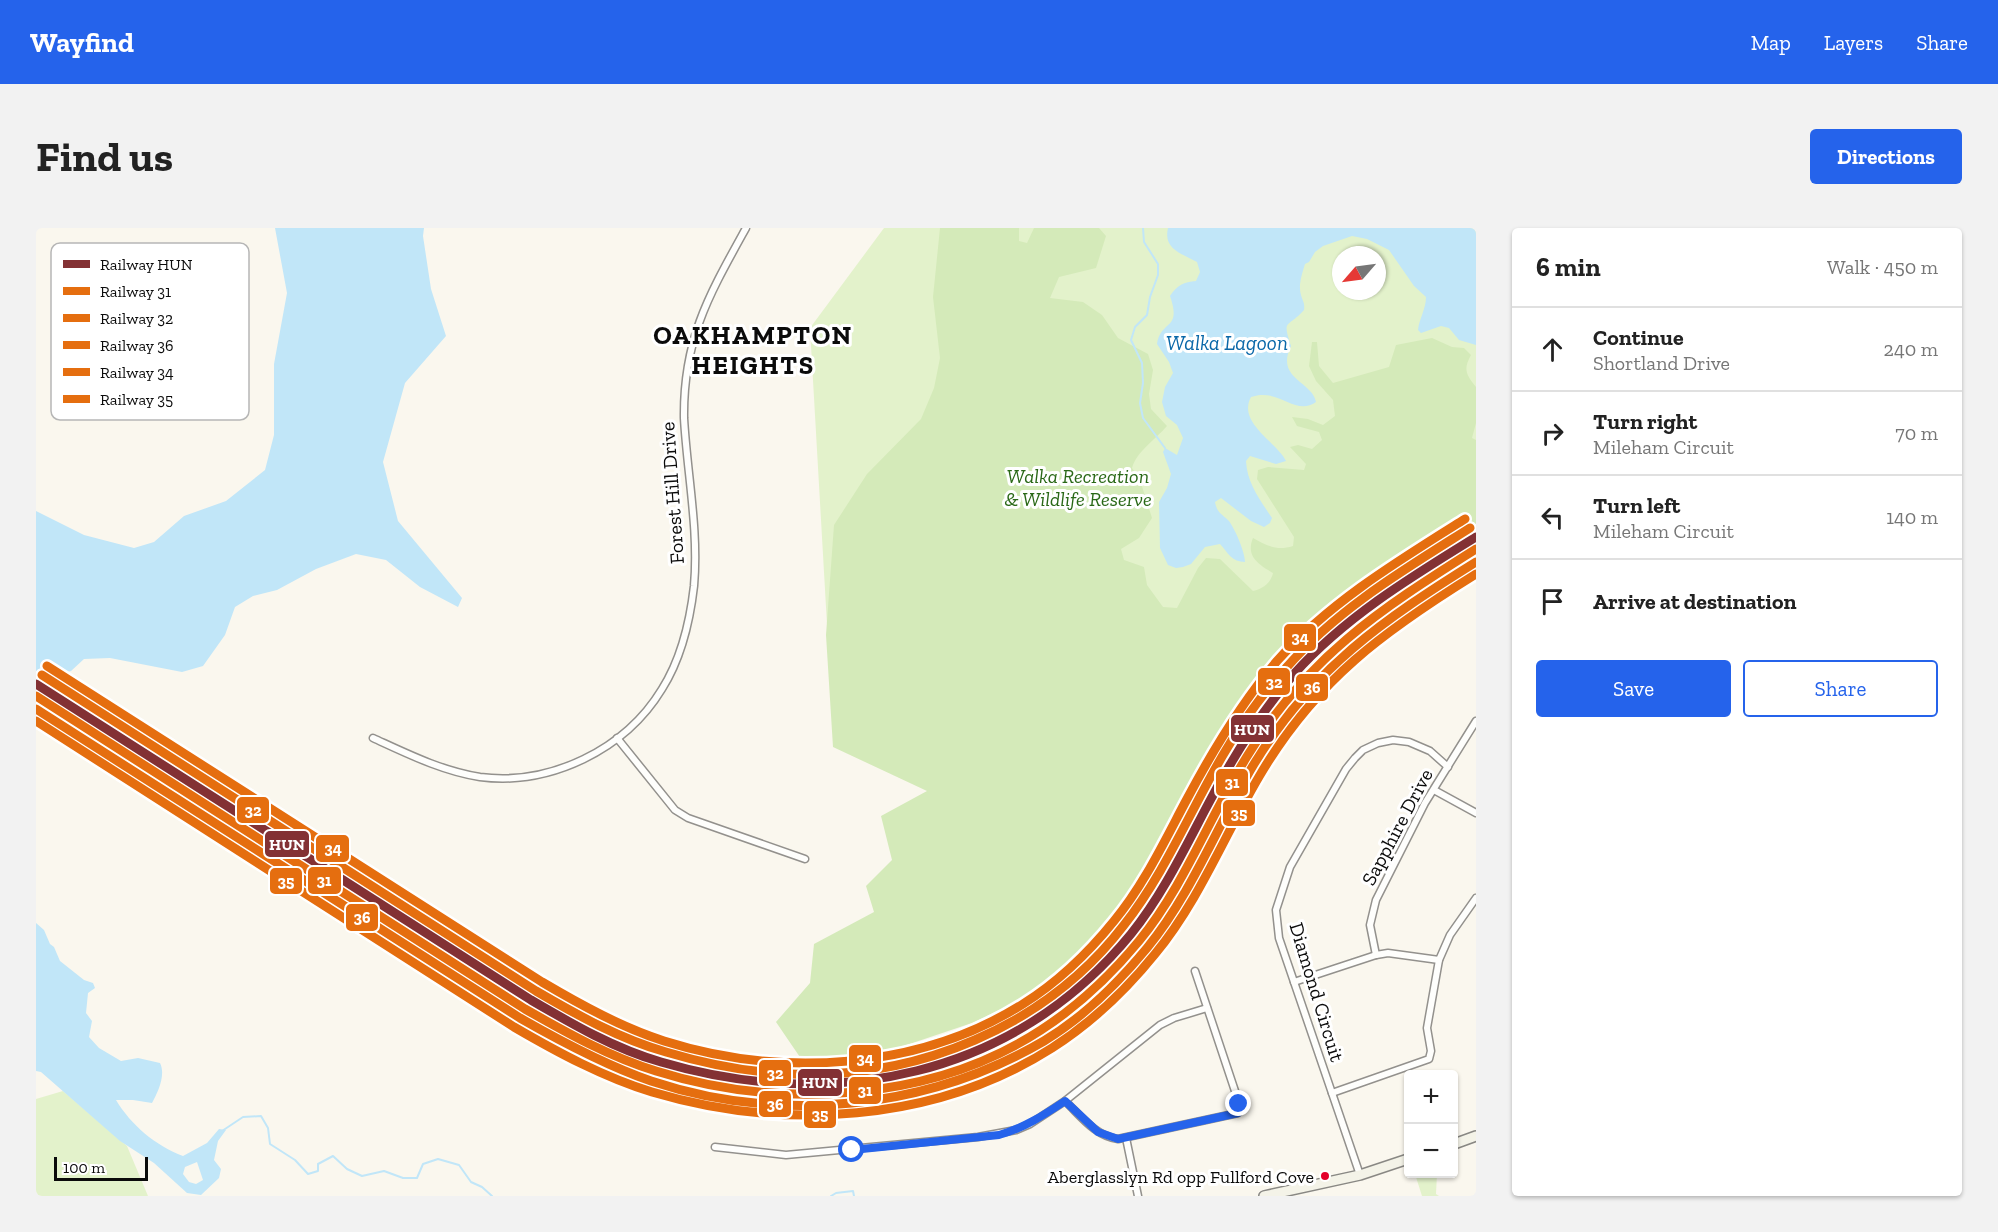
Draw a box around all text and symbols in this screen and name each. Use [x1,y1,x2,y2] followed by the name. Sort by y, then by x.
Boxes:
[30,26,134,59] text: Wayfind
[1751,30,1791,55] text: Map
[1824,30,1883,55] text: Layers
[1916,30,1968,55] text: Share
[1810,129,1962,184] button: Directions
[36,131,173,182] text: Find us
[51,243,249,420] legend
[1332,246,1386,300] north arrow
[1536,251,1601,283] text: 6 min
[100,255,193,274] text: Railway HUN
[1827,255,1938,279] text: Walk · 450 m
[100,282,171,301] text: Railway 31
[100,309,173,328] text: Railway 32
[653,319,853,381] district label: OAKHAMPTON HEIGHTS
[1593,324,1684,351] text: Continue
[1166,330,1288,355] water label: Walka Lagoon
[1536,333,1569,366] icon: ahead
[100,336,174,355] text: Railway 36
[1884,337,1938,361] text: 240 m
[1593,351,1730,375] text: Shortland Drive
[100,363,174,382] text: Railway 34
[100,390,173,409] text: Railway 35
[1593,408,1697,435] text: Turn right
[1536,417,1569,450] icon: right
[655,421,689,565] street label: Forest Hill Drive
[1895,421,1938,445] text: 70 m
[1593,435,1734,459] text: Mileham Circuit
[1004,464,1152,511] park label: Walka Recreation & Wildlife Reserve
[1593,492,1680,519] text: Turn left
[1536,501,1569,534] icon: left
[1886,505,1938,529] text: 140 m
[1593,519,1734,543] text: Mileham Circuit
[1536,585,1569,618] icon: arrive
[1593,588,1796,615] text: Arrive at destination
[1283,623,1317,652] line badge: 34
[1291,628,1309,647] text: 34
[1536,660,1731,717] button: Save
[1743,660,1938,717] button: Share
[1257,667,1291,696] line badge: 32
[1265,673,1283,692] text: 32
[1295,673,1329,702] line badge: 36
[1303,678,1321,697] text: 36
[1230,714,1275,743] line badge: HUN
[1234,720,1270,739] text: HUN
[1356,765,1438,889] street label: Sapphire Drive
[1215,768,1249,797] line badge: 31
[1225,773,1240,792] text: 31
[236,796,270,824] line badge: 32
[1222,799,1256,827] line badge: 35
[244,801,262,820] text: 32
[1231,804,1247,823] text: 35
[264,830,310,858] line badge: HUN
[315,834,350,863] line badge: 34
[269,835,305,854] text: HUN
[324,839,342,858] text: 34
[307,866,342,895] line badge: 31
[269,867,303,895] line badge: 35
[317,871,332,890] text: 31
[278,872,294,891] text: 35
[345,903,379,932] line badge: 36
[353,908,371,927] text: 36
[1284,920,1350,1065] street label: Diamond Circuit
[848,1044,882,1073] line badge: 34
[856,1049,874,1068] text: 34
[758,1059,792,1087] line badge: 32
[766,1064,784,1083] text: 32
[797,1068,843,1097] line badge: HUN
[1404,1070,1458,1178] map controls
[1404,1070,1458,1124] button: +
[802,1073,838,1092] text: HUN
[848,1076,882,1105] line badge: 31
[858,1081,873,1100] text: 31
[758,1090,792,1118] line badge: 36
[1225,1090,1251,1116] route end
[766,1095,784,1114] text: 36
[803,1100,837,1129] line badge: 35
[812,1105,828,1124] text: 35
[1404,1124,1458,1178] button: −
[838,1136,864,1162] route start
[54,1154,148,1182] scale bar
[63,1158,105,1177] text: 100 m
[1047,1166,1314,1188] place label: Aberglasslyn Rd opp Fullford Cove
[1319,1170,1331,1182] marker: Aberglasslyn Rd opp Fullford Cove

